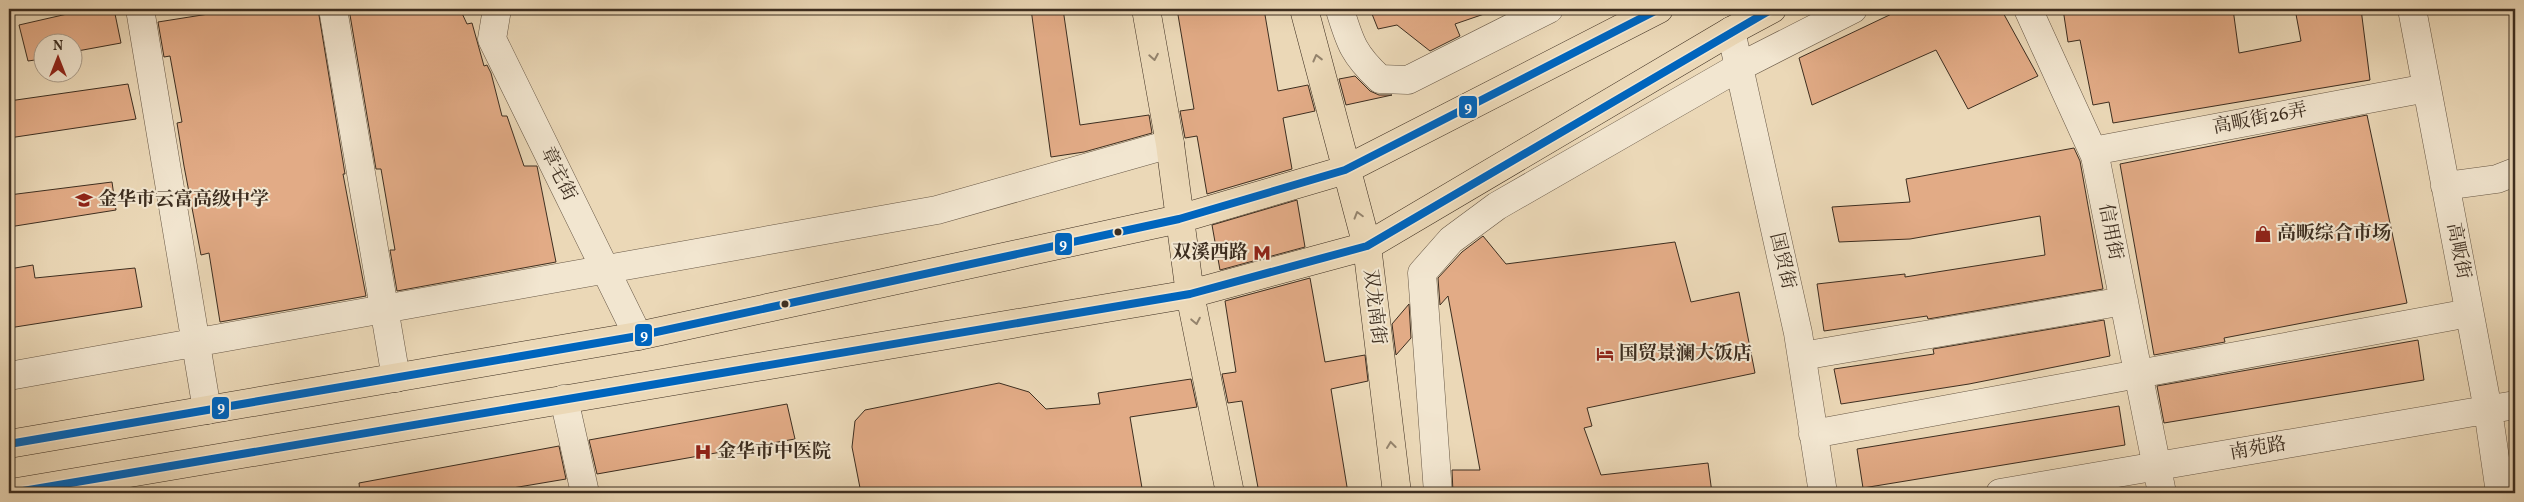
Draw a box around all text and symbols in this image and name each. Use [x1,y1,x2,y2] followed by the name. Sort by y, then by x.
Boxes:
[32,32,82,82] north arrow
[53,37,63,56] text: N
[1149,52,1159,61] one-way arrow
[1312,53,1323,62] one-way arrow
[1458,95,1478,119] line badge: 9
[2210,97,2310,141] street label: 高畈街26弄
[1464,99,1472,118] text: 9
[534,143,582,205] street label: 章宅街
[98,187,269,213] place label: 金华市云富高级中学
[74,190,94,210] school or university icon: 金华市云富高级中学
[2092,202,2128,262] street label: 信用街
[1353,211,1364,219] one-way arrow
[2277,221,2391,247] place label: 高畈综合市场
[2440,221,2476,281] street label: 高畈街
[2253,224,2273,244] shop icon: 高畈综合市场
[1113,227,1123,237] unlabelled marker
[1763,230,1801,292] street label: 国贸街
[1054,232,1073,256] line badge: 9
[1059,236,1067,255] text: 9
[1172,240,1248,266] place label: 双溪西路
[1252,243,1272,263] metro station icon: 双溪西路
[1356,268,1392,346] street label: 双龙南街
[780,299,790,309] unlabelled marker
[1190,317,1200,325] one-way arrow
[634,323,653,347] line badge: 9
[640,327,648,346] text: 9
[1619,341,1752,367] place label: 国贸景澜大饭店
[1595,344,1615,364] hotel icon: 国贸景澜大饭店
[211,396,230,420] line badge: 9
[217,399,225,418] text: 9
[2228,431,2288,467] street label: 南苑路
[717,439,831,465] place label: 金华市中医院
[1386,441,1397,449] one-way arrow
[693,442,713,462] hospital icon: 金华市中医院

